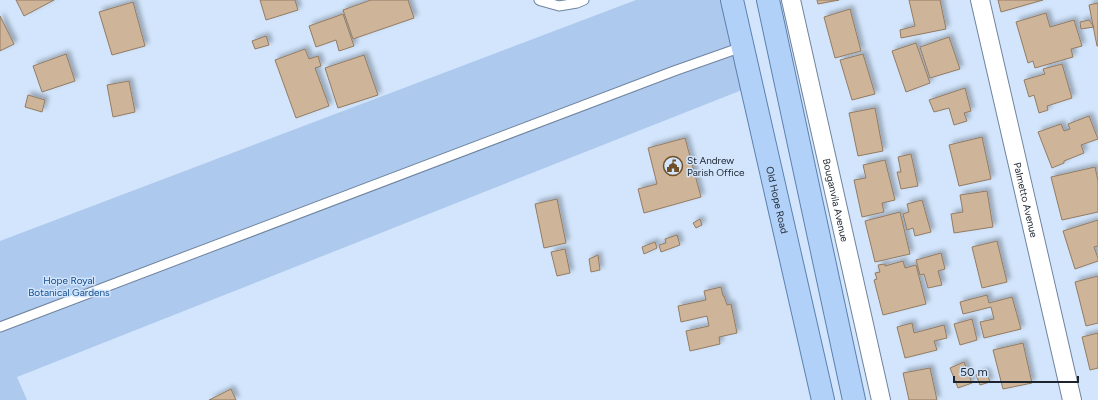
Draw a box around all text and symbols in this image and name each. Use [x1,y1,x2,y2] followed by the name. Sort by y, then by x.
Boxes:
[687,154,745,179] place label: St Andrew Parish Office
[662,155,684,177] public building icon: St Andrew Parish Office
[820,157,852,244] street label: Bouganvila Avenue
[1011,161,1041,239] street label: Palmetto Avenue
[764,165,791,235] street label: Old Hope Road
[28,274,110,299] park label: Hope Royal Botanical Gardens
[954,358,1078,384] scale bar
[960,365,988,379] text: 50 m

